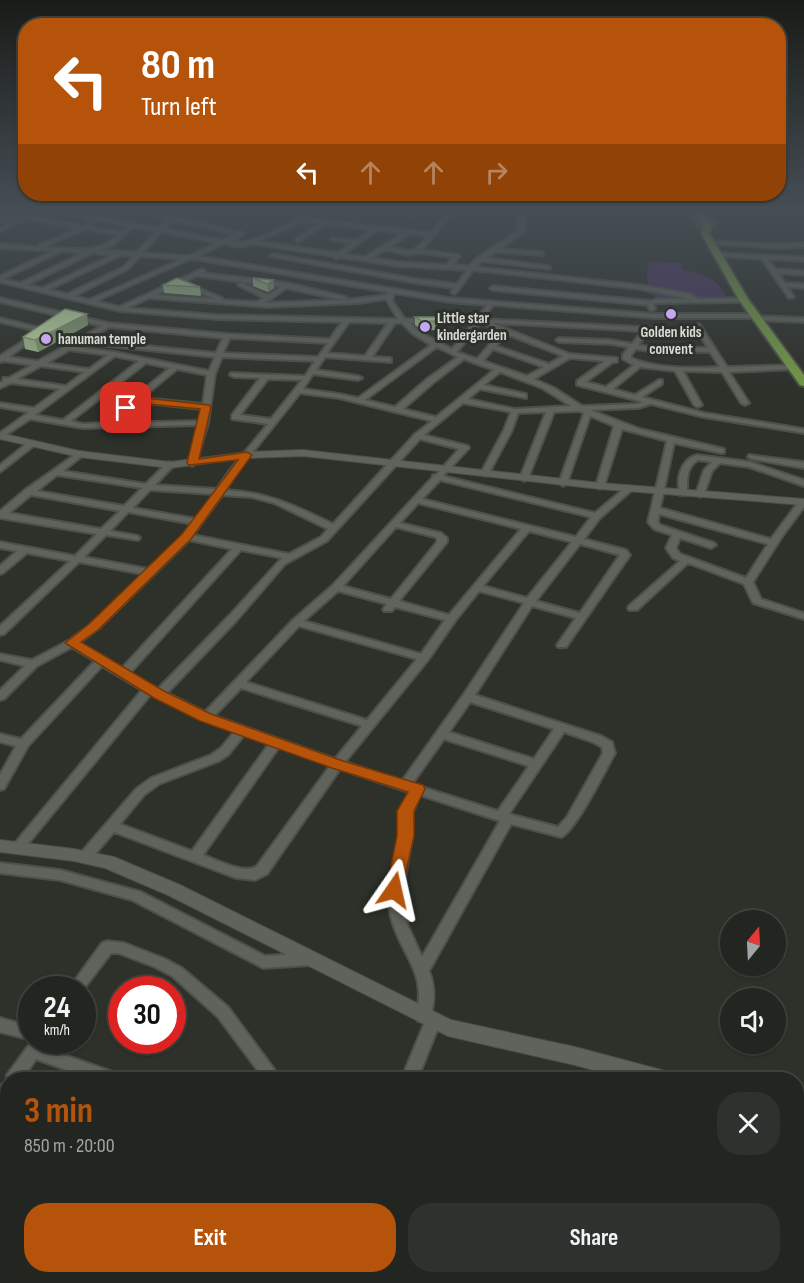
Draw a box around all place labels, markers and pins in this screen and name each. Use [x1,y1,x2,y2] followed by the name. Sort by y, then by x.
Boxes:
[664,307,678,321] marker: Golden kids convent
[437,309,507,345] place label: Little star kindergarden
[418,320,432,334] marker: Little star kindergarden
[640,323,702,359] place label: Golden kids convent
[58,330,146,349] place label: hanuman temple
[39,332,53,346] marker: hanuman temple
[100,382,151,433] pin

